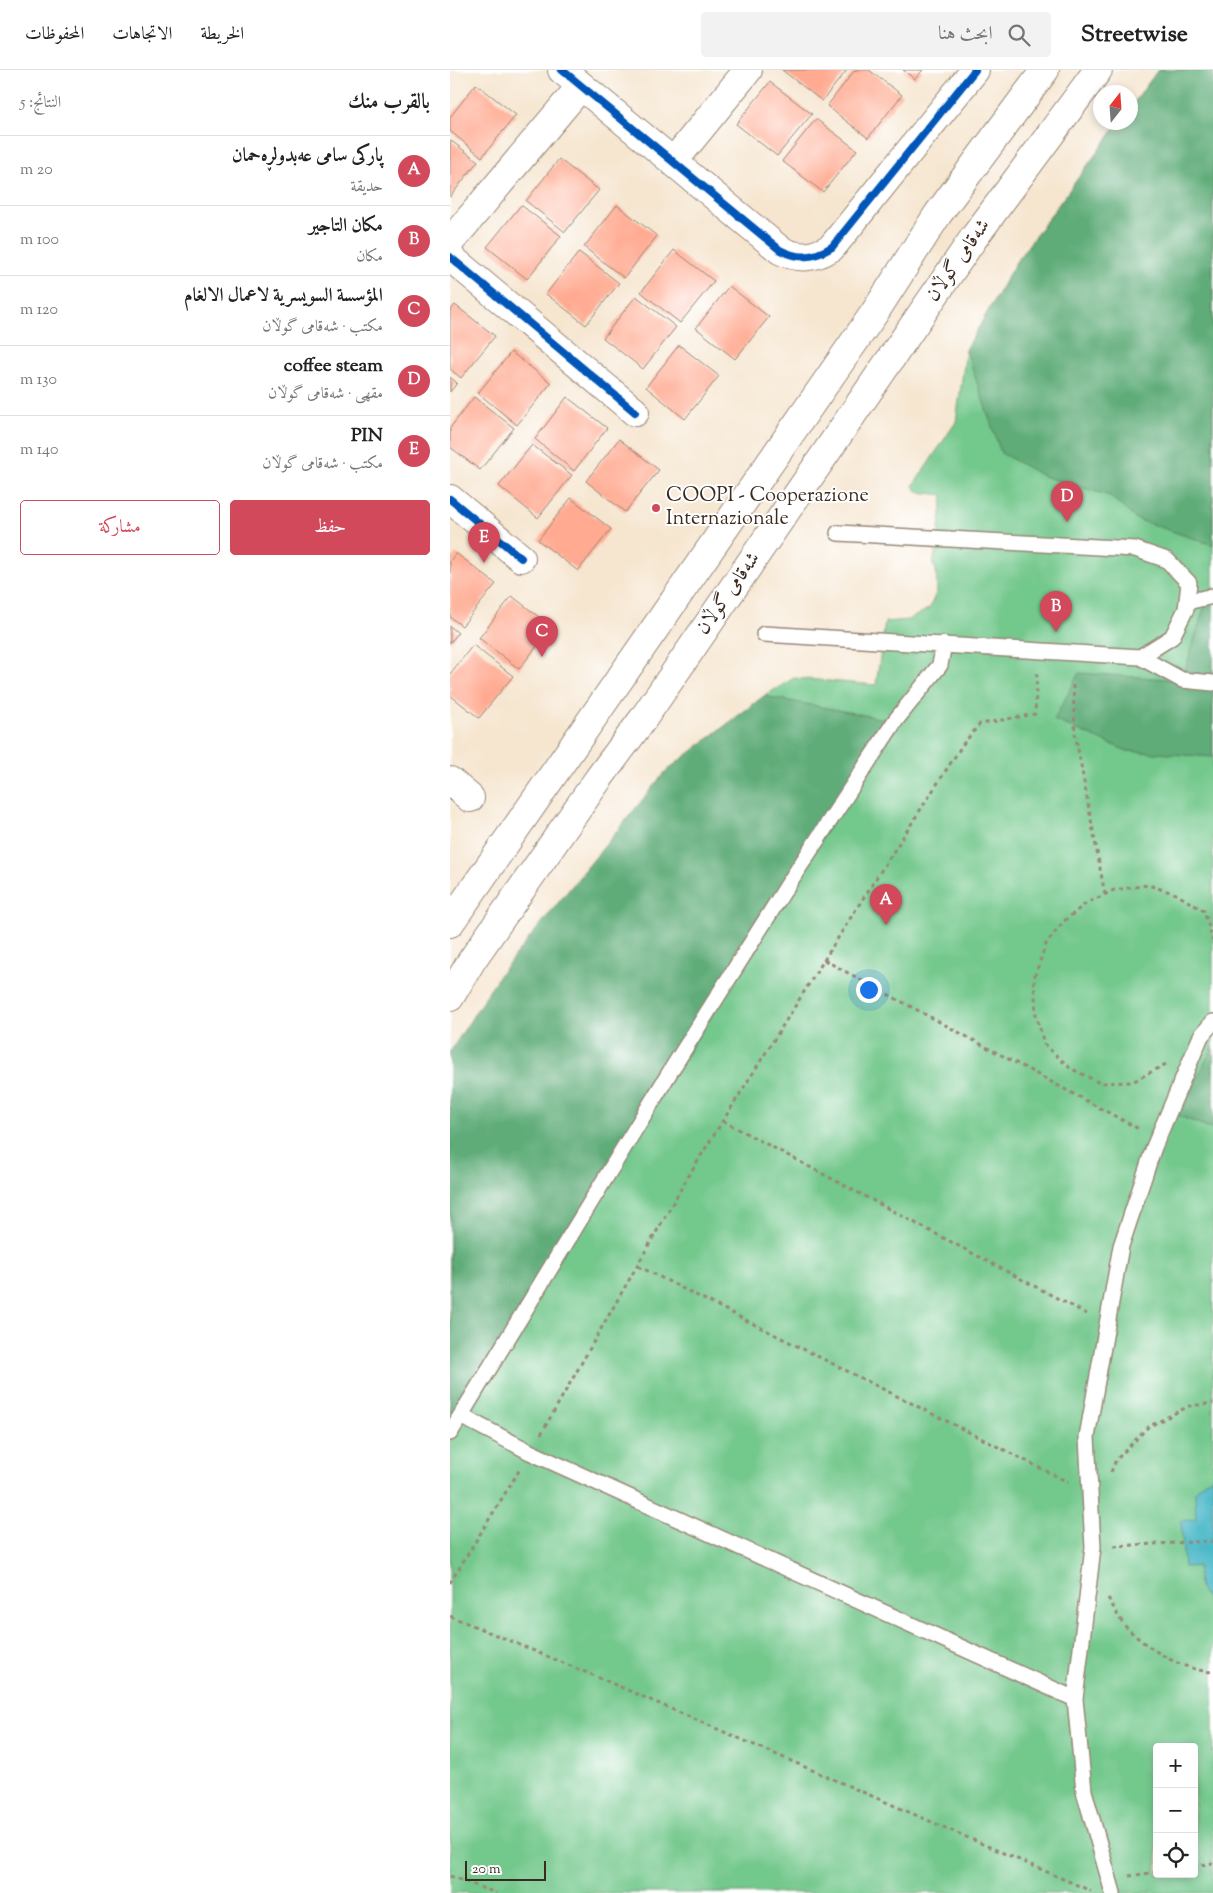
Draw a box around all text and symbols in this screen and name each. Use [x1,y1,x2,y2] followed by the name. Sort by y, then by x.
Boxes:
[701,12,1051,57] search box
[1081,18,1188,52] text: Streetwise
[938,21,993,48] text: ابحث هنا
[1005,21,1033,49] icon: search
[25,22,84,48] text: المحفوظات
[112,22,172,48] text: الاتجاهات
[200,22,244,48] text: الخريطة
[1093,85,1138,130] north arrow
[348,88,430,118] text: بالقرب منك
[20,92,61,115] text: النتائج: 5
[232,143,383,170] text: پارکی سامی عەبدولڕەحمان
[20,159,53,182] text: 20 m
[408,159,421,182] text: A
[351,176,383,199] text: حديقة
[309,213,383,240] text: مكان التاجير
[920,214,998,308] street label: شەقامی گوڵان
[20,229,59,252] text: 100 m
[409,229,419,252] text: B
[356,246,383,269] text: مكان
[184,283,383,310] text: المؤسسة السويسرية لاعمال الالغام
[20,299,58,322] text: 120 m
[408,299,420,322] text: C
[262,316,383,339] text: مكتب · شەقامی گوڵان
[284,353,383,380] text: coffee steam
[20,369,57,392] text: 130 m
[408,369,420,392] text: D
[268,383,383,406] text: مقهى · شەقامی گوڵان
[351,423,383,450] text: PIN
[20,439,58,462] text: 140 m
[409,439,419,462] text: E
[262,453,383,476] text: مكتب · شەقامی گوڵان
[1051,481,1083,522] pin: D
[666,482,869,534] place label: COOPI - Cooperazione Internazionale
[20,500,220,555] button: مشاركة
[230,500,430,555] button: حفظ
[650,502,662,514] marker: COOPI - Cooperazione Internazionale
[468,522,500,563] pin: E
[690,547,768,641] street label: شەقامی گوڵان
[1040,591,1072,632] pin: B
[526,616,558,657] pin: C
[870,884,902,925] pin: A
[856,977,882,1003] your location
[1153,1743,1198,1878] map controls
[1153,1743,1198,1788] button: +
[1153,1788,1198,1833] button: −
[1153,1833,1198,1878] button: locate
[465,1858,546,1881] scale bar
[472,1860,501,1880] text: 20 m

